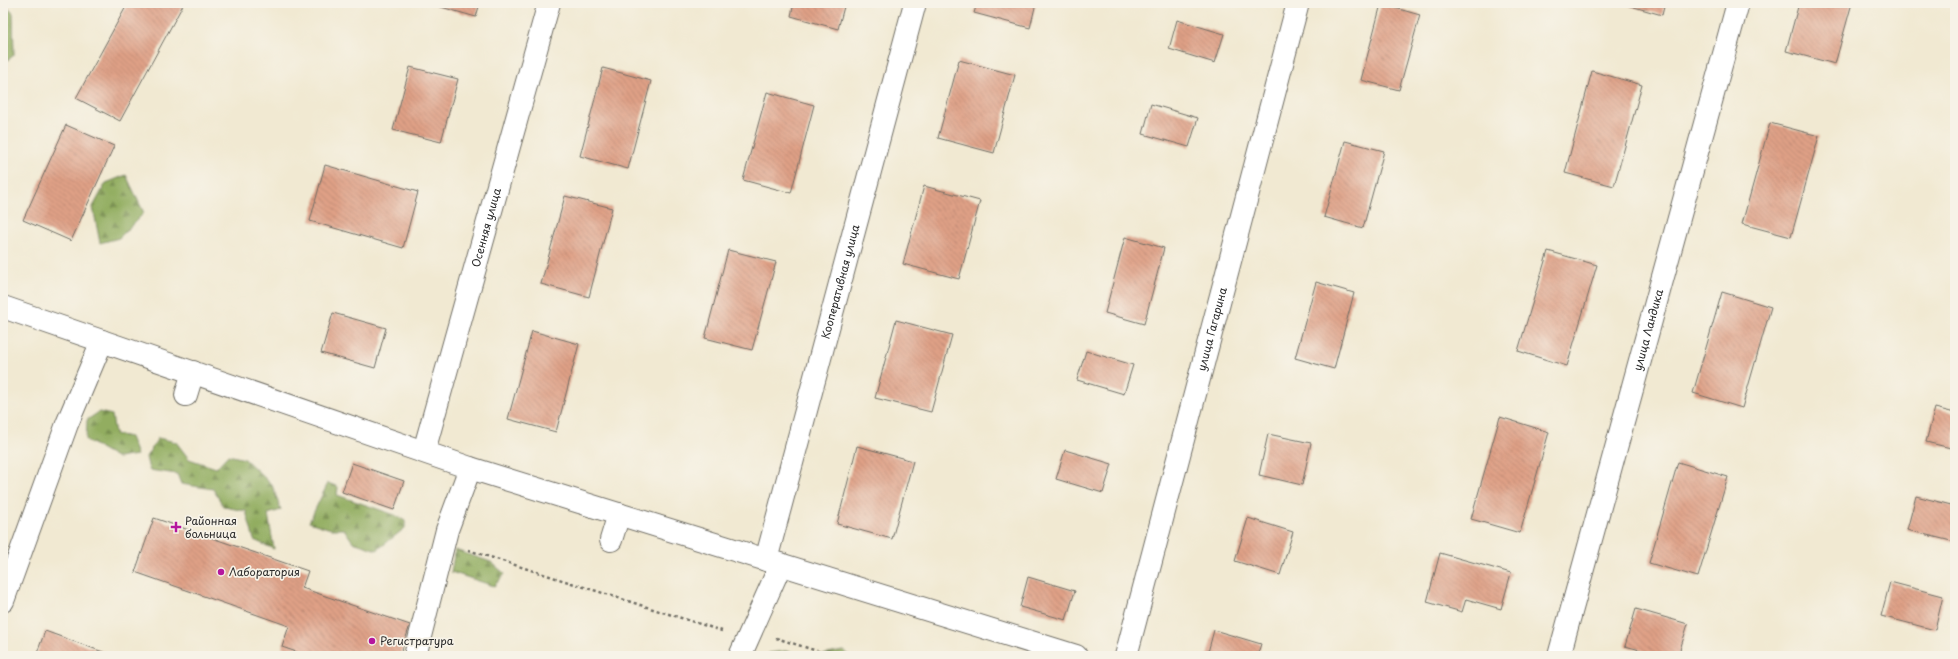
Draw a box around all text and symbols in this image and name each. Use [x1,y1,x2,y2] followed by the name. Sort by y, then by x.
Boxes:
[467,186,505,269] street label: Осенняя улица
[816,222,863,341] street label: Кооперативная улица
[1192,285,1231,373] street label: улица Гагарина
[1629,287,1667,373] street label: улица Ландика
[185,512,237,542] place label: Районная больница
[170,521,182,533] marker: Районная больница
[229,563,300,580] place label: Лаборатория
[216,567,226,577] marker: Лаборатория
[380,632,454,649] place label: Регистратура
[367,636,377,646] marker: Регистратура

